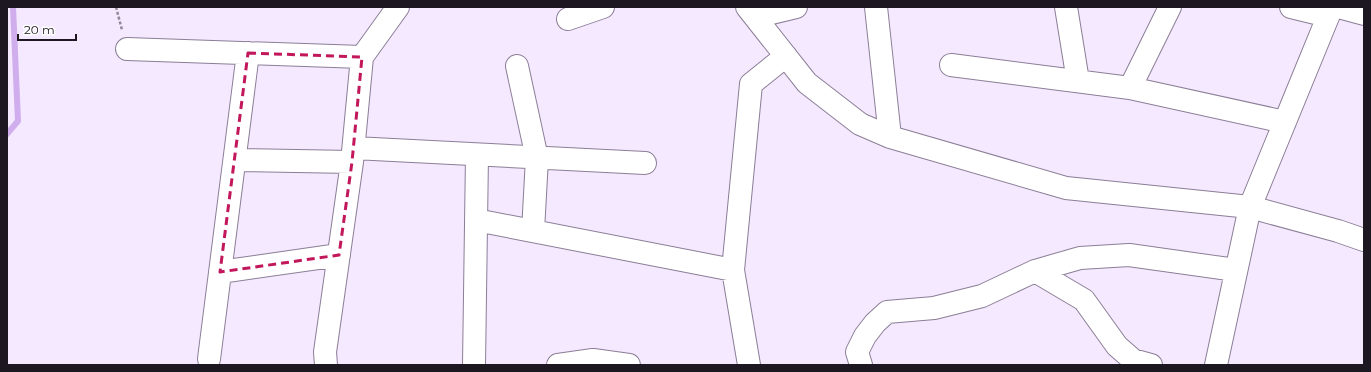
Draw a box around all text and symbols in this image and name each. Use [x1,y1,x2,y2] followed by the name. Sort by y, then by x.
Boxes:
[18,16,76,42] scale bar
[24,22,55,37] text: 20 m

